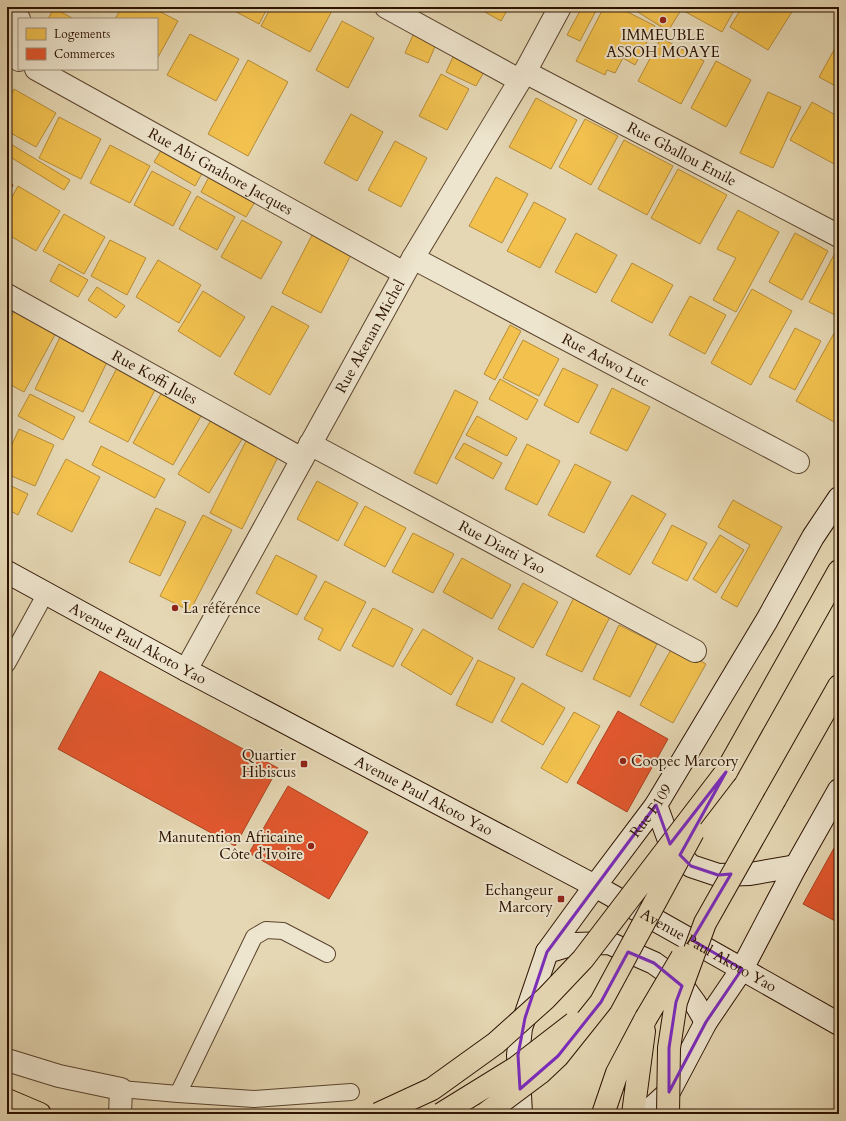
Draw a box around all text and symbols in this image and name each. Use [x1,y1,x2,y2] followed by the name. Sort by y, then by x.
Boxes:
[658,15,668,25] marker: IMMEUBLE ASSOH MOAYE
[18,18,158,70] legend
[606,25,720,62] place label: IMMEUBLE ASSOH MOAYE
[54,26,110,42] text: Logements
[54,46,115,62] text: Commerces
[624,117,740,191] street label: Rue Gballou Emile
[145,123,296,219] street label: Rue Abi Gnahore Jacques
[331,276,409,397] street label: Rue Akenan Michel
[558,329,653,392] street label: Rue Adwo Luc
[108,345,201,409] street label: Rue Koffi Jules
[455,516,549,579] street label: Rue Diatti Yao
[66,598,210,689] street label: Avenue Paul Akoto Yao
[183,598,261,618] place label: La référence
[170,603,180,613] marker: La référence
[242,745,297,782] place label: Quartier Hibiscus
[351,751,496,840] street label: Avenue Paul Akoto Yao
[631,751,739,771] place label: Coopec Marcory
[618,756,628,766] marker: Coopec Marcory
[299,759,309,769] marker: Quartier Hibiscus
[625,780,677,841] street label: Rue F109
[158,827,303,864] place label: Manutention Africaine Côte d’Ivoire
[306,841,316,851] marker: Manutention Africaine Côte d’Ivoire
[485,880,554,917] place label: Echangeur Marcory
[556,894,566,904] marker: Echangeur Marcory
[637,904,780,997] street label: Avenue Paul Akoto Yao

